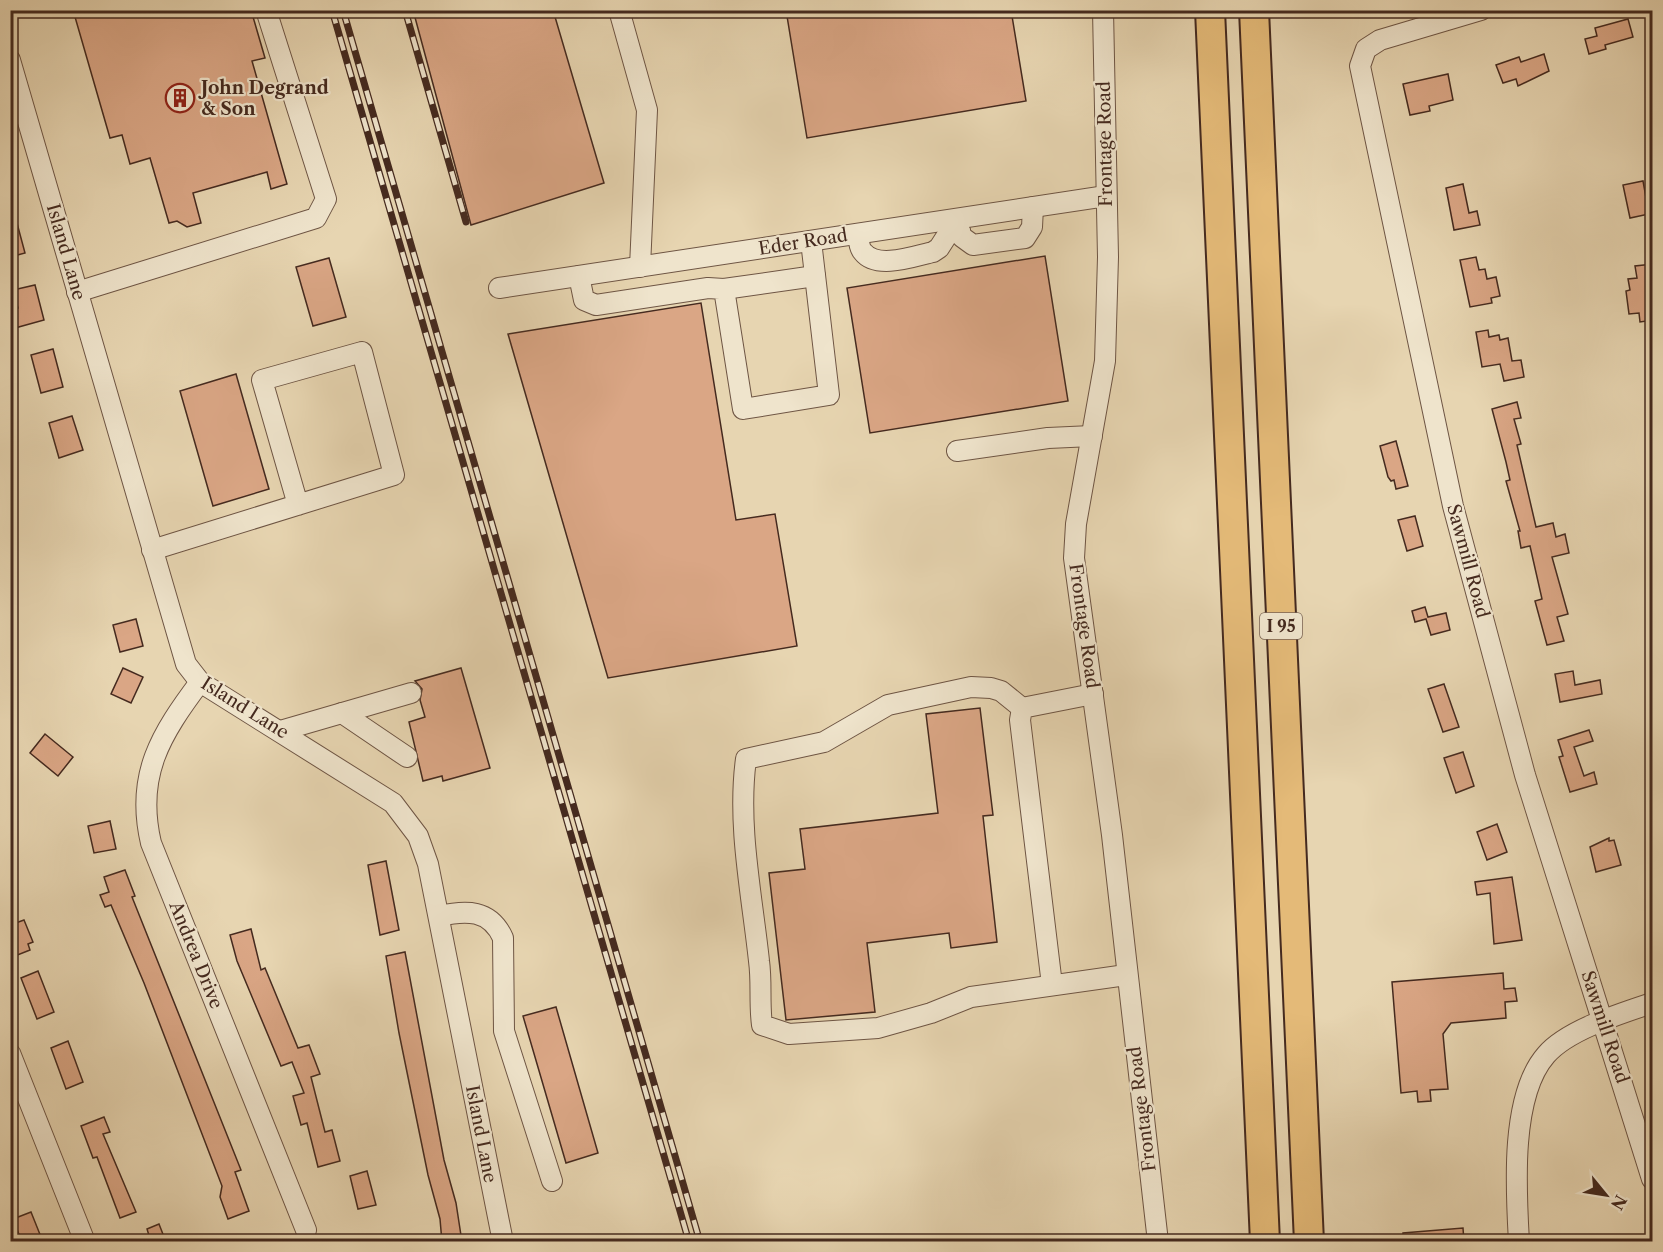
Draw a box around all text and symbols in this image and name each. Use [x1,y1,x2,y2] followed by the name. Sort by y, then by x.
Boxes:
[198,77,329,120] place label: John Degrand & Son
[1093,81,1117,207] street label: Frontage Road
[164,82,196,114] building icon: John Degrand & Son
[42,201,90,303] street label: Island Lane
[757,224,849,260] street label: Eder Road
[1442,502,1494,620] street label: Sawmill Road
[1064,562,1104,690] street label: Frontage Road
[1260,613,1302,639] road number: I 95
[197,672,293,744] street label: Island Lane
[164,897,228,1012] street label: Andrea Drive
[1576,968,1634,1086] street label: Sawmill Road
[1123,1045,1161,1173] street label: Frontage Road
[461,1083,501,1185] street label: Island Lane
[1576,1165,1636,1225] north arrow
[1607,1191,1631,1214] text: N

